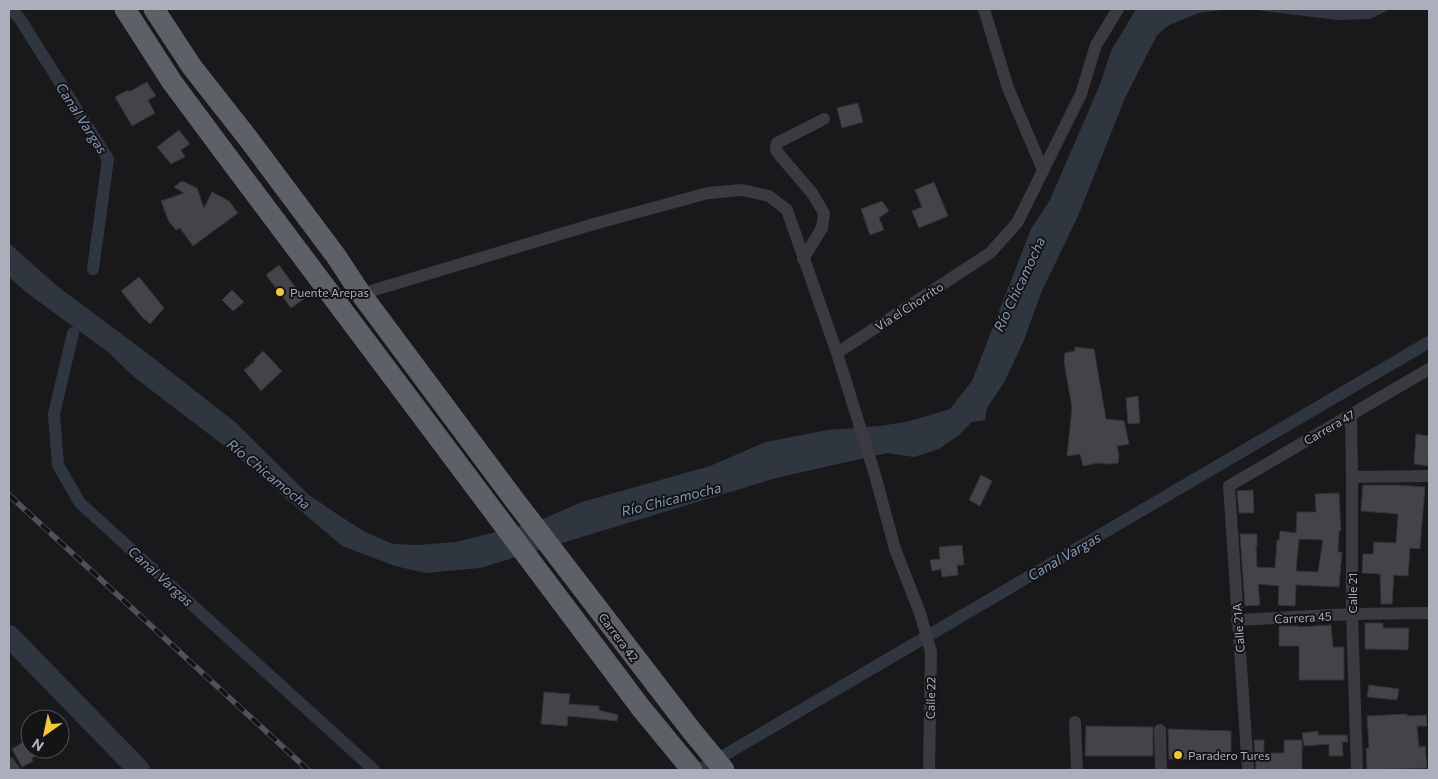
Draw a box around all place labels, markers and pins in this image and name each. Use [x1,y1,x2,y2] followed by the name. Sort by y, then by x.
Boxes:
[290,285,369,299] place label: Puente Arepas
[274,286,286,298] marker: Puente Arepas
[1188,748,1270,762] place label: Paradero Tures
[1172,749,1184,761] marker: Paradero Tures

